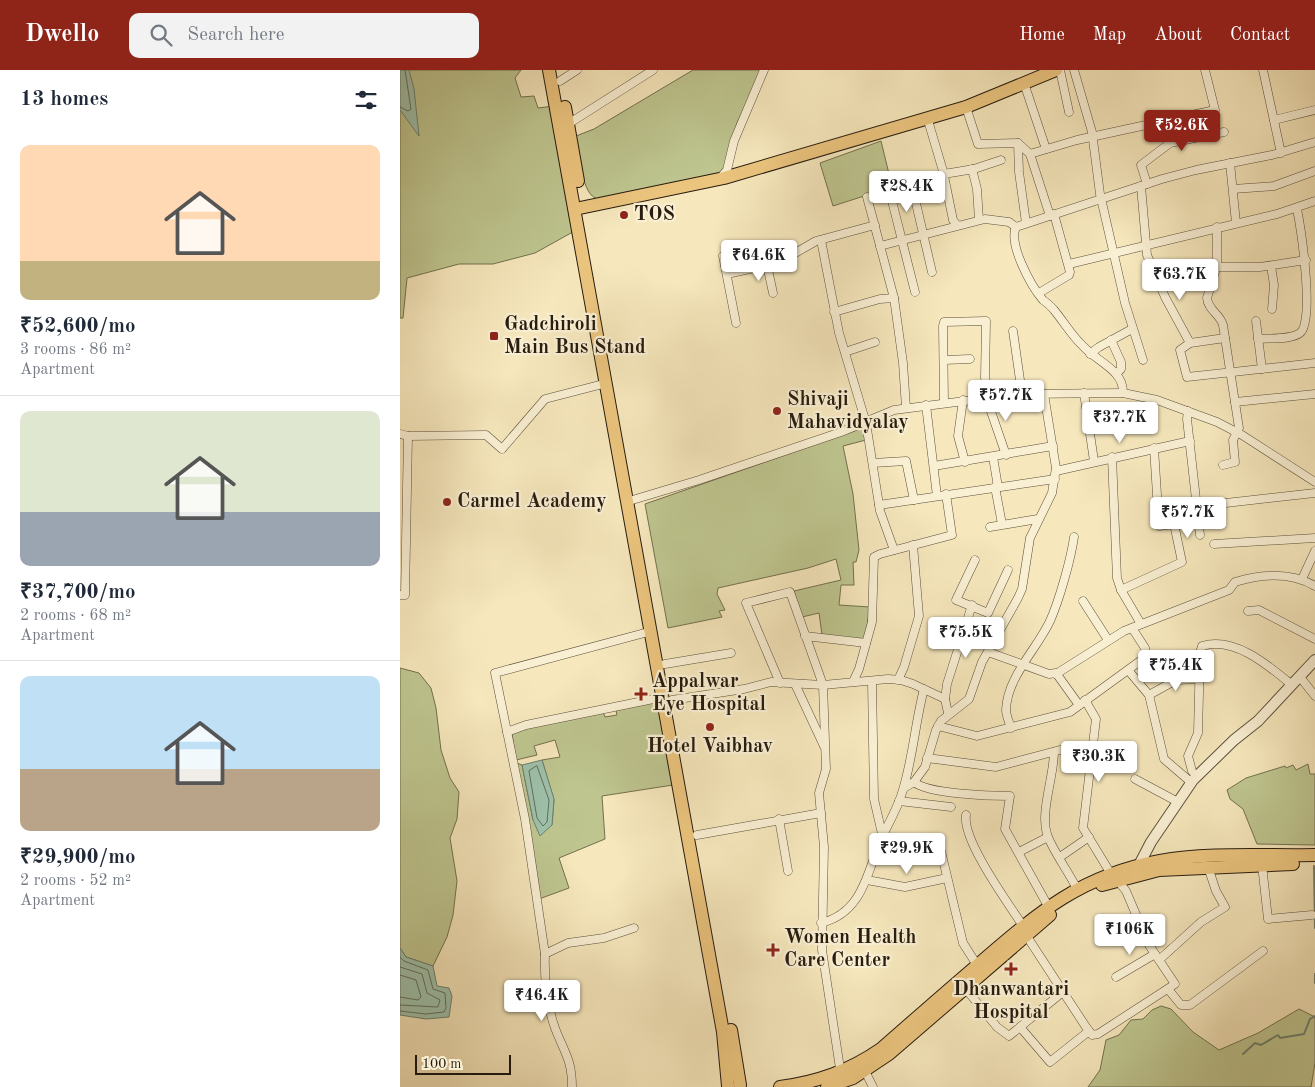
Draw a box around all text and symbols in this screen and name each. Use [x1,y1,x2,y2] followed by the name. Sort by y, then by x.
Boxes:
[129,13,479,58] search box
[147,21,175,49] icon: search
[25,23,99,47] text: Dwello
[187,26,285,45] text: Search here
[1019,26,1065,44] text: Home
[1093,26,1126,44] text: Map
[1154,26,1202,44] text: About
[1230,26,1290,44] text: Contact
[352,86,380,114] icon: filters
[20,89,108,110] text: 13 homes
[1141,109,1223,152] pin: ₹52.6K
[1155,118,1209,134] text: ₹52.6K
[866,170,948,213] pin: ₹28.4K
[155,178,245,268] icon: home
[880,179,934,195] text: ₹28.4K
[634,205,675,225] place label: TOS
[618,209,630,221] marker: TOS
[718,240,800,282] pin: ₹64.6K
[732,248,786,264] text: ₹64.6K
[1139,258,1221,301] pin: ₹63.7K
[1153,267,1207,283] text: ₹63.7K
[504,315,646,358] place label: Gadchiroli Main Bus Stand
[20,316,136,337] text: ₹52,600/mo
[488,330,500,342] marker: Gadchiroli Main Bus Stand
[20,342,131,358] text: 3 rooms · 86 m²
[20,362,95,378] text: Apartment
[965,380,1047,422] pin: ₹57.7K
[979,388,1033,404] text: ₹57.7K
[787,390,909,433] place label: Shivaji Mahavidyalay
[1079,402,1161,444] pin: ₹37.7K
[771,405,783,417] marker: Shivaji Mahavidyalay
[1093,410,1147,426] text: ₹37.7K
[155,443,245,533] icon: home
[457,492,607,512] place label: Carmel Academy
[441,496,453,508] marker: Carmel Academy
[1147,496,1229,539] pin: ₹57.7K
[1161,505,1215,521] text: ₹57.7K
[20,582,136,603] text: ₹37,700/mo
[20,608,131,624] text: 2 rooms · 68 m²
[925,616,1007,659] pin: ₹75.5K
[939,625,993,641] text: ₹75.5K
[20,628,95,644] text: Apartment
[1135,650,1217,692] pin: ₹75.4K
[1149,658,1203,674] text: ₹75.4K
[652,672,766,715] place label: Appalwar Eye Hospital
[634,687,648,701] marker: Appalwar Eye Hospital
[155,708,245,798] icon: home
[704,721,716,733] marker: Hotel Vaibhav
[647,737,773,757] place label: Hotel Vaibhav
[1058,740,1140,783] pin: ₹30.3K
[1072,749,1126,765] text: ₹30.3K
[866,832,948,875] pin: ₹29.9K
[880,841,934,857] text: ₹29.9K
[20,847,136,868] text: ₹29,900/mo
[20,873,131,889] text: 2 rooms · 52 m²
[20,893,95,909] text: Apartment
[1095,914,1165,956] pin: ₹106K
[1105,922,1155,938] text: ₹106K
[784,928,917,971] place label: Women Health Care Center
[766,943,780,957] marker: Women Health Care Center
[1004,962,1018,976] marker: Dhanwantari Hospital
[501,980,583,1022] pin: ₹46.4K
[953,980,1069,1023] place label: Dhanwantari Hospital
[515,988,569,1004] text: ₹46.4K
[415,1052,511,1075] scale bar
[422,1057,461,1071] text: 100 m

